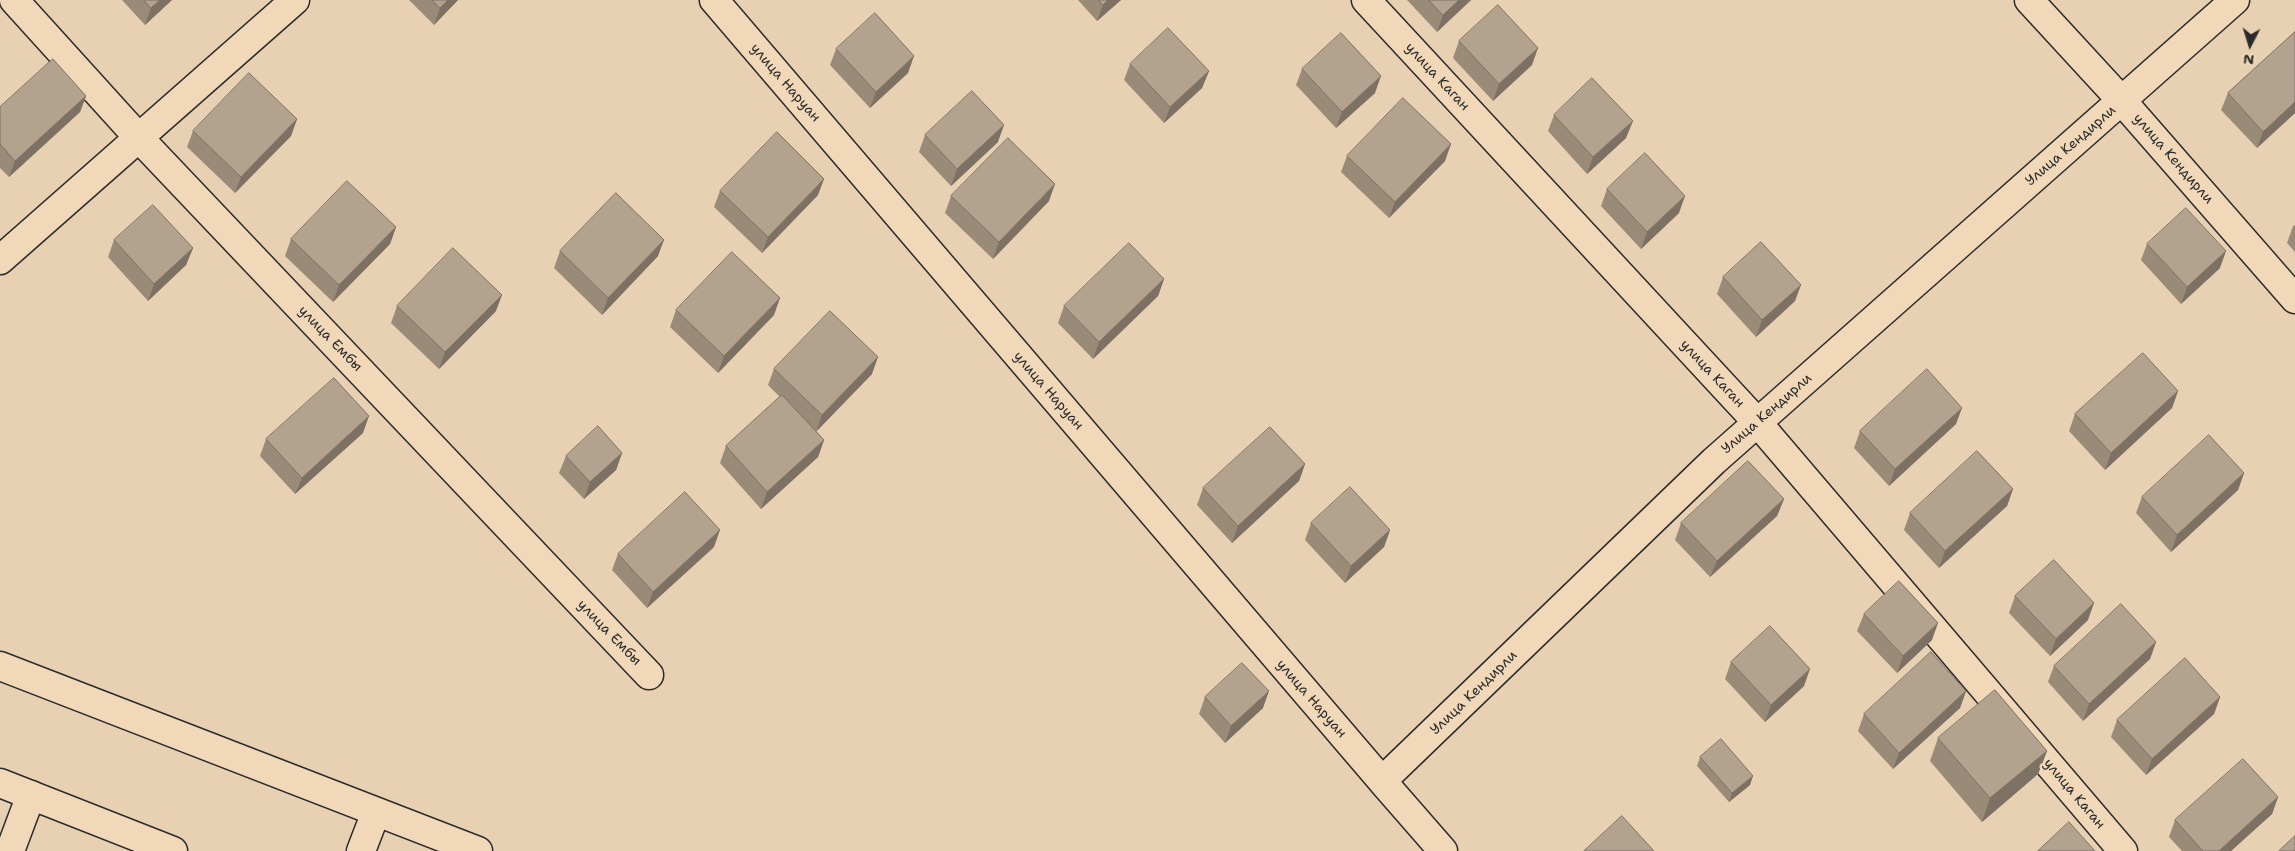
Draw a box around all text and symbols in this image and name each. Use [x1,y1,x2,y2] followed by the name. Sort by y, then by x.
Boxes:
[2225,20,2275,70] north arrow
[746,40,824,126] street label: улица Наруан
[1401,40,1473,114] street label: улица Каган
[2242,50,2255,69] text: N
[2022,102,2120,190] street label: Улица Кендирли
[2129,110,2217,208] street label: улица Кендирли
[294,303,366,375] street label: улица Ембы
[1676,337,1748,411] street label: улица Каган
[1009,348,1087,434] street label: улица Наруан
[1718,370,1816,458] street label: Улица Кендирли
[573,597,645,669] street label: улица Ембы
[1427,647,1521,739] street label: Улица Кендирли
[1272,656,1350,742] street label: улица Наруан
[2040,755,2108,833] street label: улица Каган

